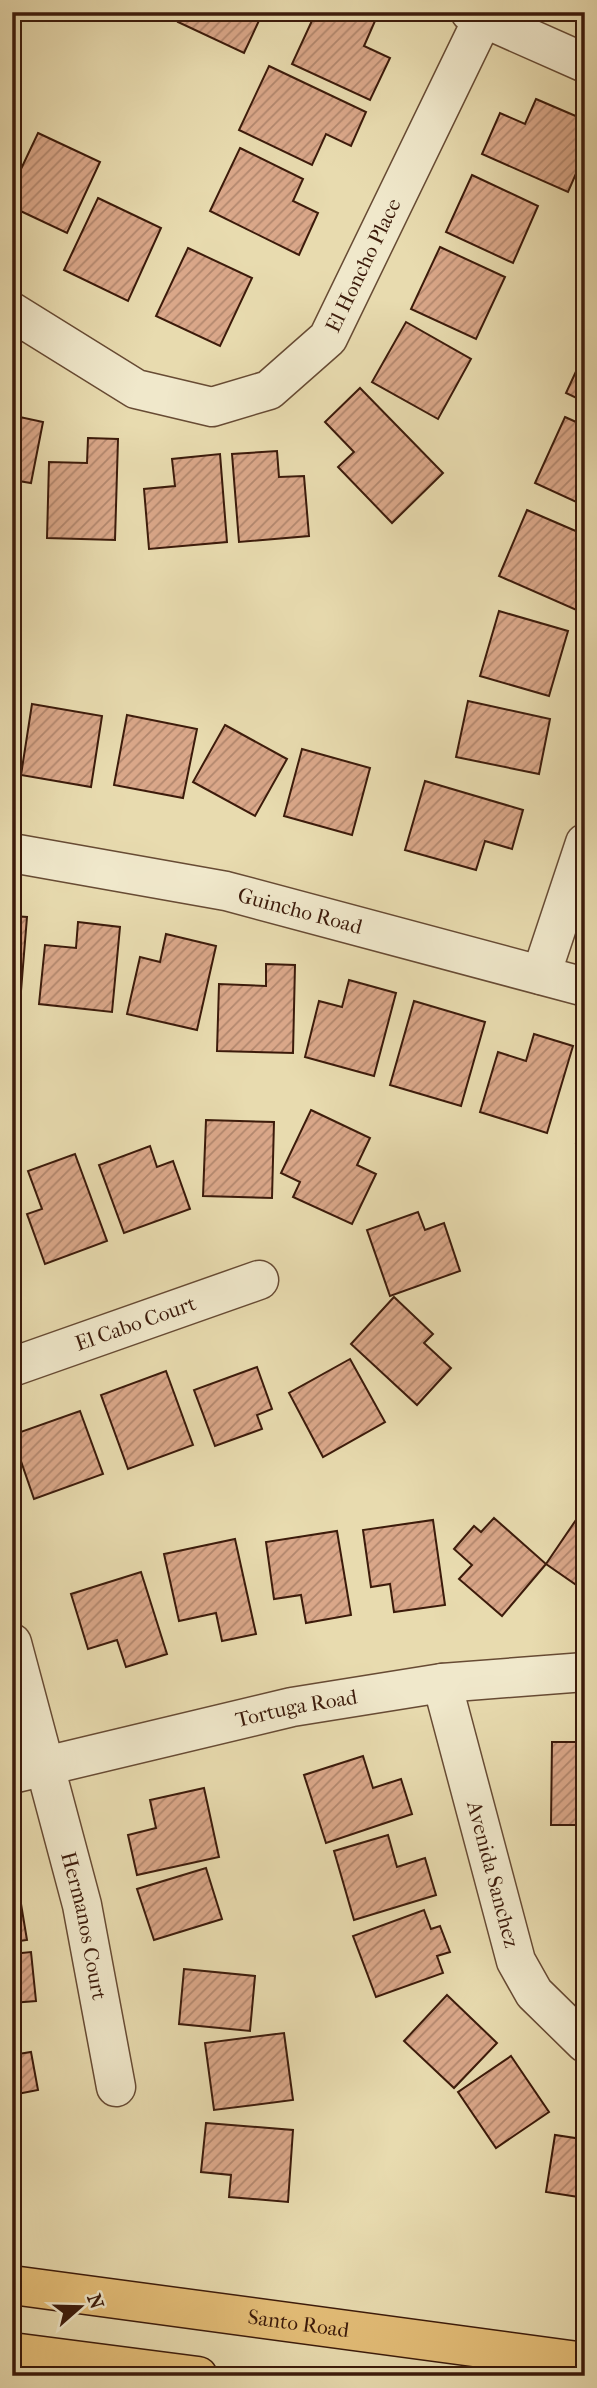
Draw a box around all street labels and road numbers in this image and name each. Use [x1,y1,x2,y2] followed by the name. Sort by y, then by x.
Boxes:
[321,194,406,336] street label: El Honcho Place
[235,883,365,939] street label: Guincho Road
[72,1291,200,1356] street label: El Cabo Court
[233,1685,359,1732] street label: Tortuga Road
[462,1797,524,1950] street label: Avenida Sanchez
[56,1849,112,2002] street label: Hermanos Court
[246,2305,351,2342] street label: Santo Road

